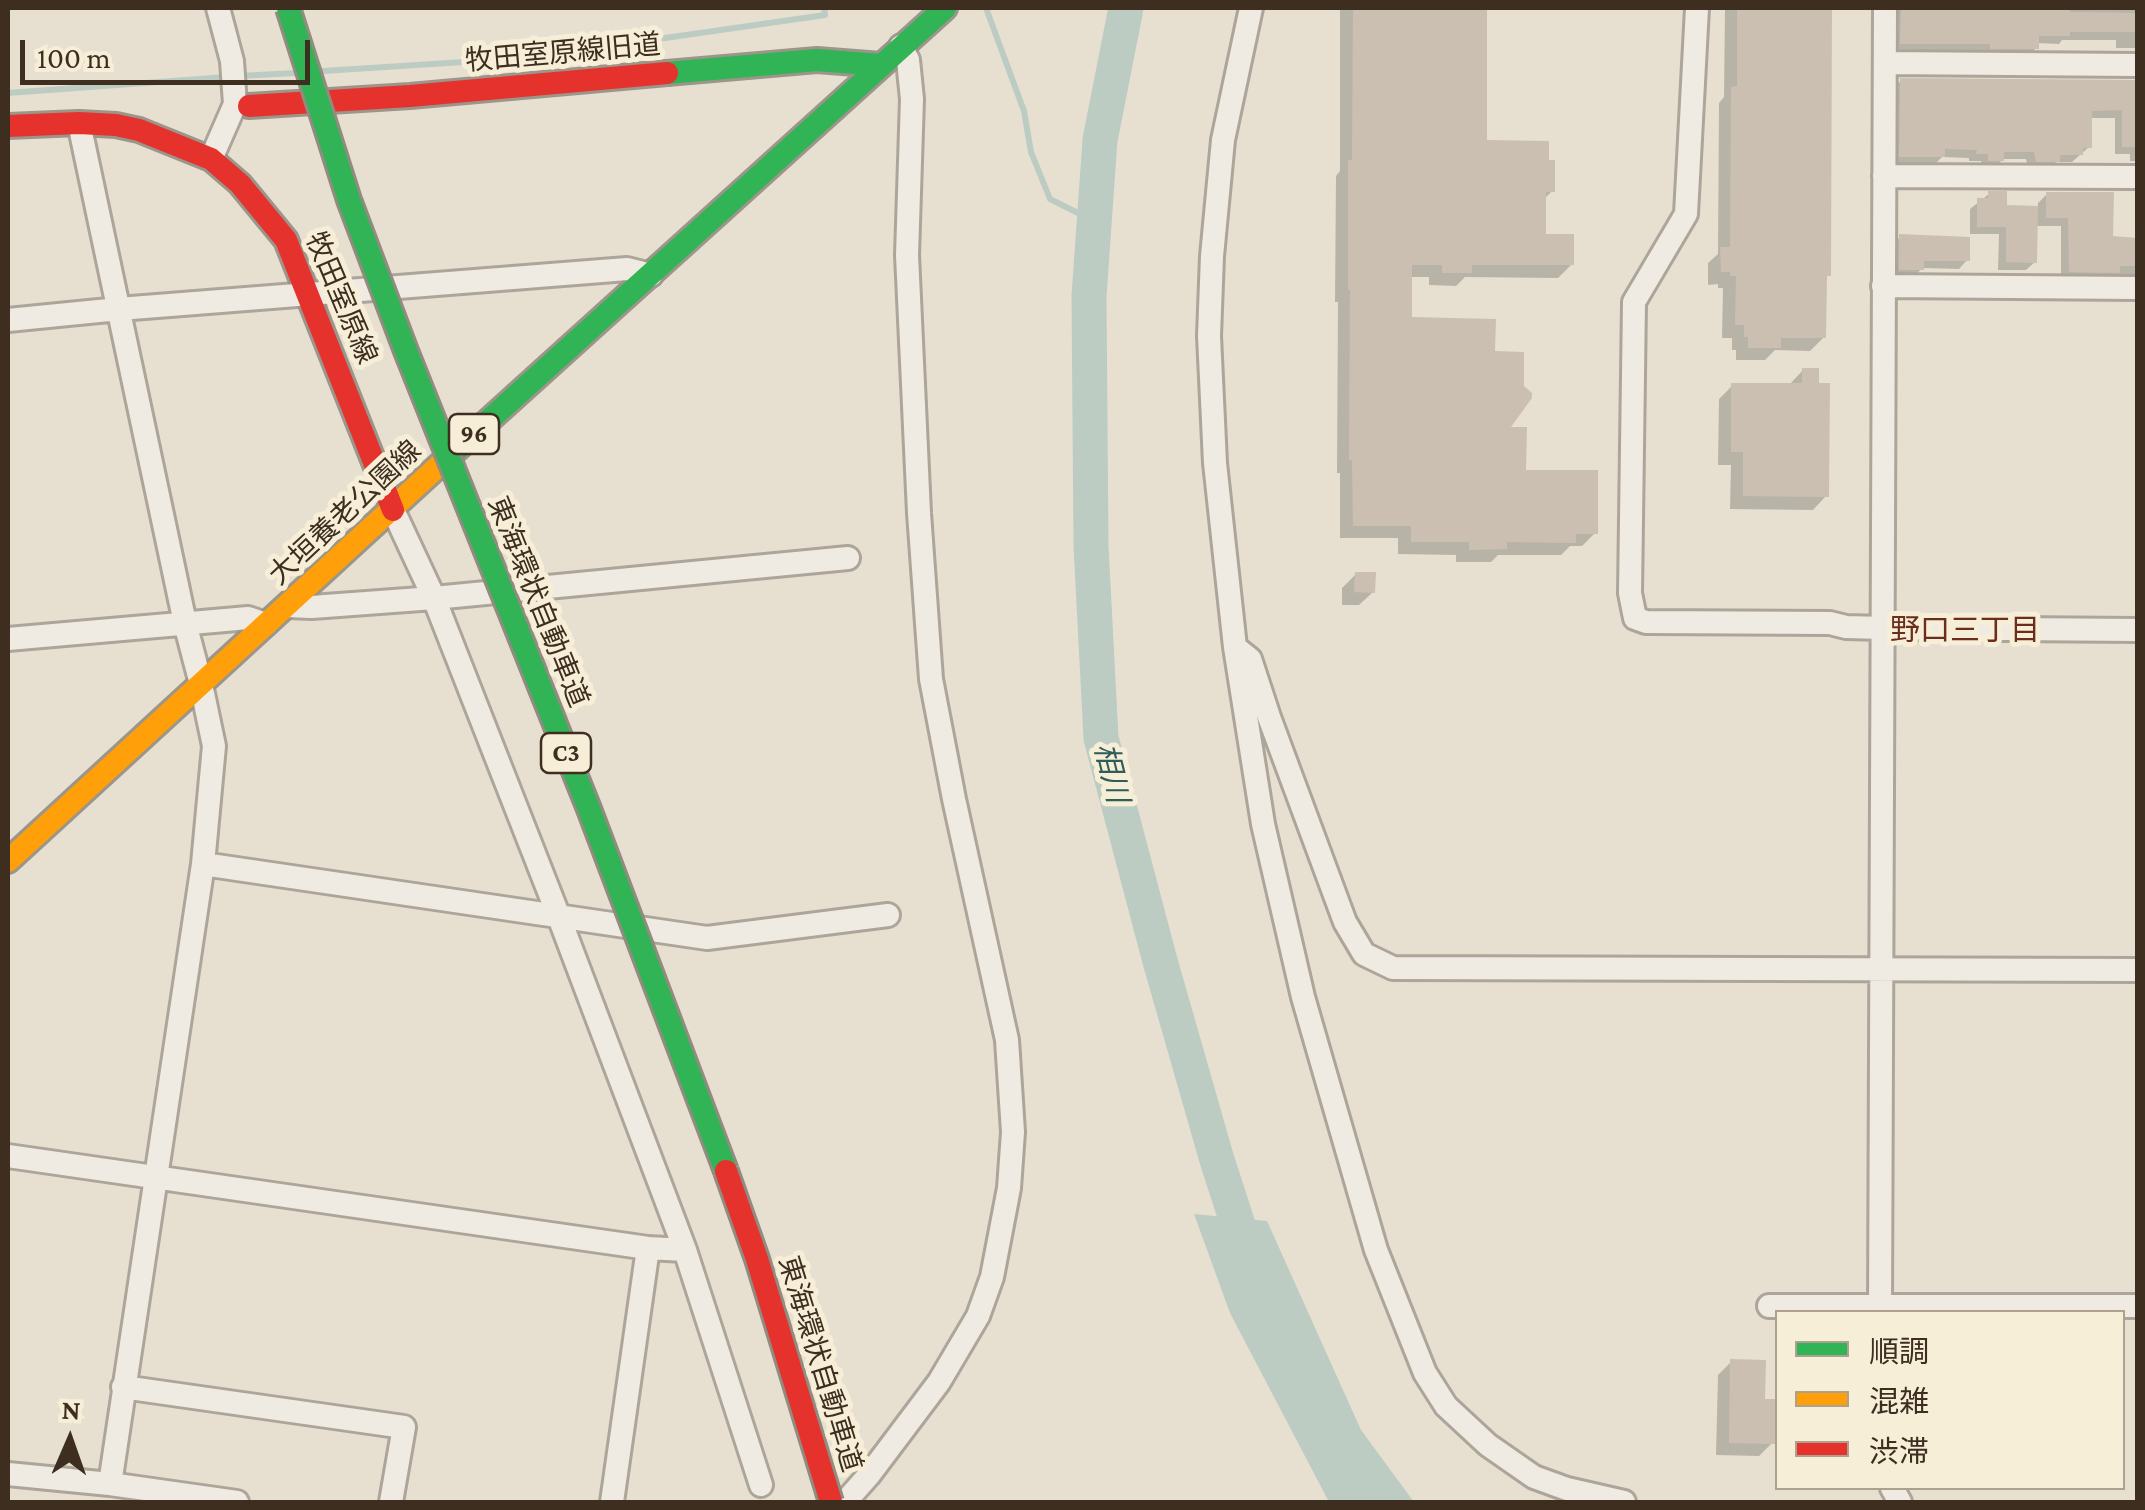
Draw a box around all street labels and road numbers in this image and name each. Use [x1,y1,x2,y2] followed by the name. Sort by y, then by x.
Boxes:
[464,28,662,78] street label: 牧田室原線旧道
[298,227,384,369] street label: 牧田室原線
[449,414,499,454] road number: 96
[262,434,428,592] street label: 大垣養老公園線
[480,492,596,712] street label: 東海環状自動車道
[541,733,591,773] road number: C3
[771,1252,869,1476] street label: 東海環状自動車道

